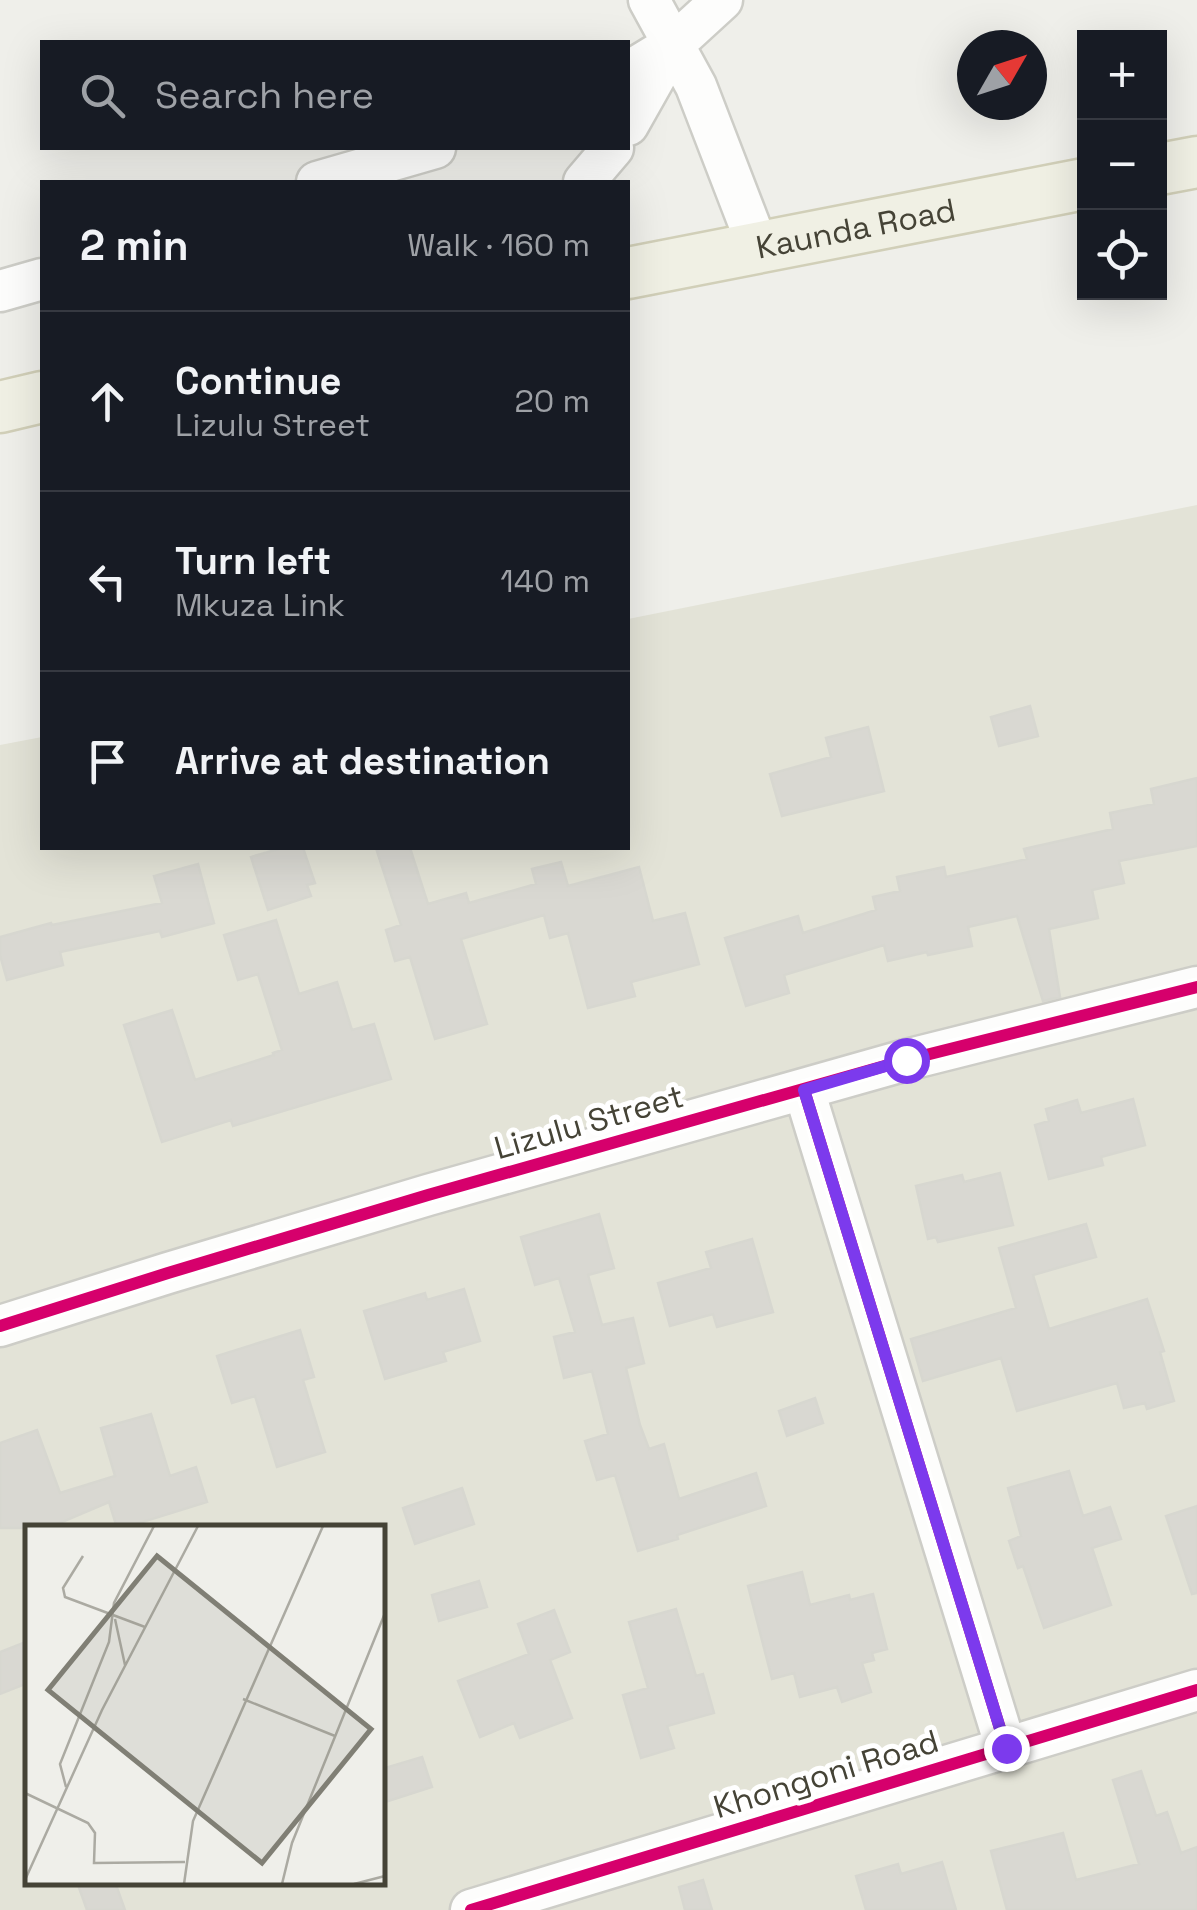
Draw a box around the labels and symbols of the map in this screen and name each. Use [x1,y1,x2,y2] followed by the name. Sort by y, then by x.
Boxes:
[957,30,1047,120] north arrow
[752,190,959,268] street label: Kaunda Road
[884,1038,930,1084] route start
[490,1076,688,1168] street label: Lizulu Street
[25,1525,385,1885] inset map
[709,1721,943,1827] street label: Khongoni Road
[984,1726,1030,1772] route end

